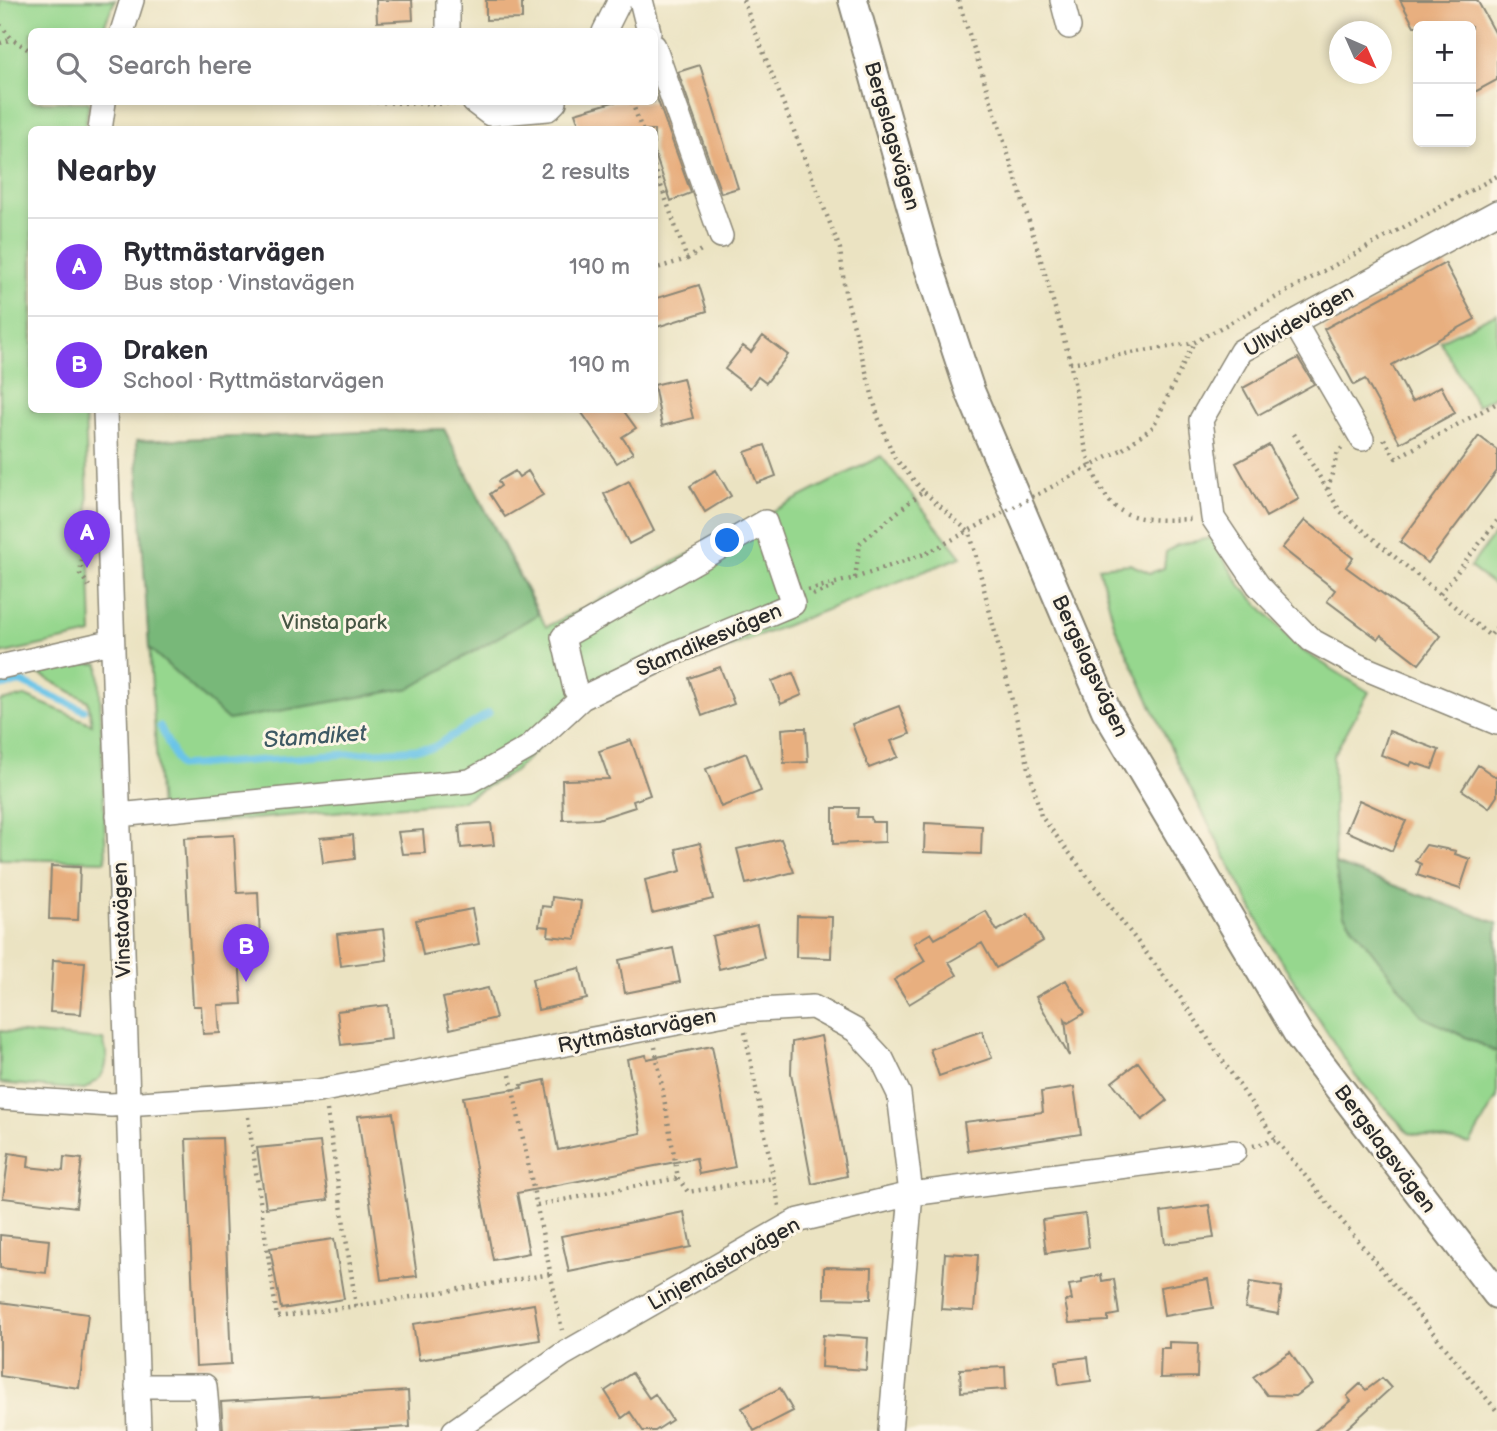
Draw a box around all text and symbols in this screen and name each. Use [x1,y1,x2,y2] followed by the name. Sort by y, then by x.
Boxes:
[1329,21,1392,84] north arrow
[1413,21,1476,147] map controls
[1413,21,1476,84] button: +
[28,28,658,105] search box
[52,48,90,86] icon: search
[108,51,252,82] text: Search here
[859,59,925,213] street label: Bergslagsvägen
[1413,84,1476,147] button: −
[56,154,156,190] text: Nearby
[541,158,630,186] text: 2 results
[123,238,325,269] text: Ryttmästarvägen
[72,253,86,281] text: A
[569,253,630,281] text: 190 m
[123,269,355,297] text: Bus stop · Vinstavägen
[1240,280,1358,362] street label: Ullvidevägen
[123,336,208,367] text: Draken
[71,351,87,379] text: B
[569,351,630,379] text: 190 m
[123,367,384,395] text: School · Ryttmästarvägen
[64,510,110,568] pin: A
[710,523,744,557] your location
[1046,591,1134,741] street label: Bergslagsvägen
[632,598,786,682] street label: Stamdikesvägen
[281,610,387,635] park label: Vinsta park
[263,719,368,755] water label: Stamdiket
[107,862,137,978] street label: Vinstavägen
[223,924,269,982] pin: B
[556,1003,718,1059] street label: Ryttmästarvägen
[1329,1080,1441,1218] street label: Bergslagsvägen
[644,1212,804,1316] street label: Linjemästarvägen

